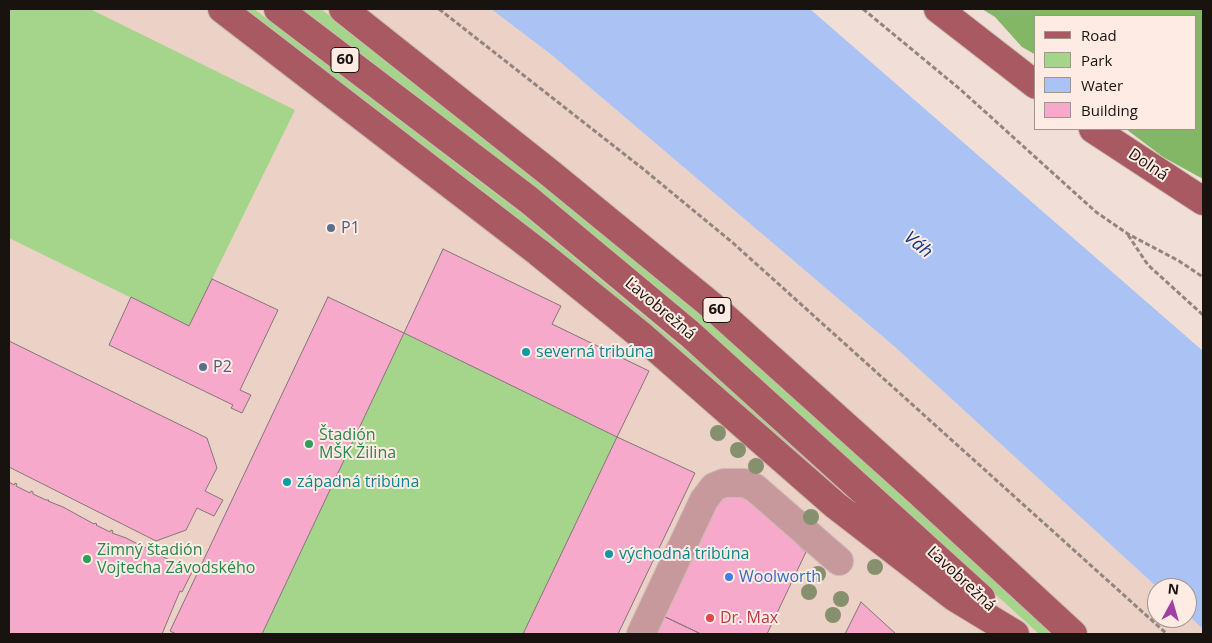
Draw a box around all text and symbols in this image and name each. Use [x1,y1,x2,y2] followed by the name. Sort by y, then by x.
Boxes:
[1034,15,1197,130] legend
[1081,25,1117,45] text: Road
[331,48,359,72] road number: 60
[1081,50,1112,70] text: Park
[1081,75,1123,95] text: Water
[1081,100,1138,120] text: Building
[1124,145,1172,185] street label: Dolná
[341,218,360,238] place label: P1
[325,222,337,234] marker: P1
[899,227,937,263] water label: Váh
[621,274,699,344] street label: Ľavobrežná
[703,298,731,322] road number: 60
[536,342,654,362] place label: severná tribúna
[520,346,532,358] marker: severná tribúna
[213,357,232,377] place label: P2
[197,361,209,373] marker: P2
[319,425,396,463] place label: Štadión MŠK Žilina
[303,438,315,450] marker: Štadión MŠK Žilina
[297,472,419,492] place label: západná tribúna
[281,476,293,488] marker: západná tribúna
[97,540,255,578] place label: Zimný štadión Vojtecha Závodského
[923,543,999,615] street label: Ľavobrežná
[619,544,749,564] place label: východná tribúna
[603,548,615,560] marker: východná tribúna
[81,553,93,565] marker: Zimný štadión Vojtecha Závodského
[739,567,821,587] place label: Woolworth
[723,571,735,583] marker: Woolworth
[1147,578,1197,628] north arrow
[1167,579,1180,599] text: N
[720,608,778,628] place label: Dr. Max
[704,612,716,624] marker: Dr. Max

